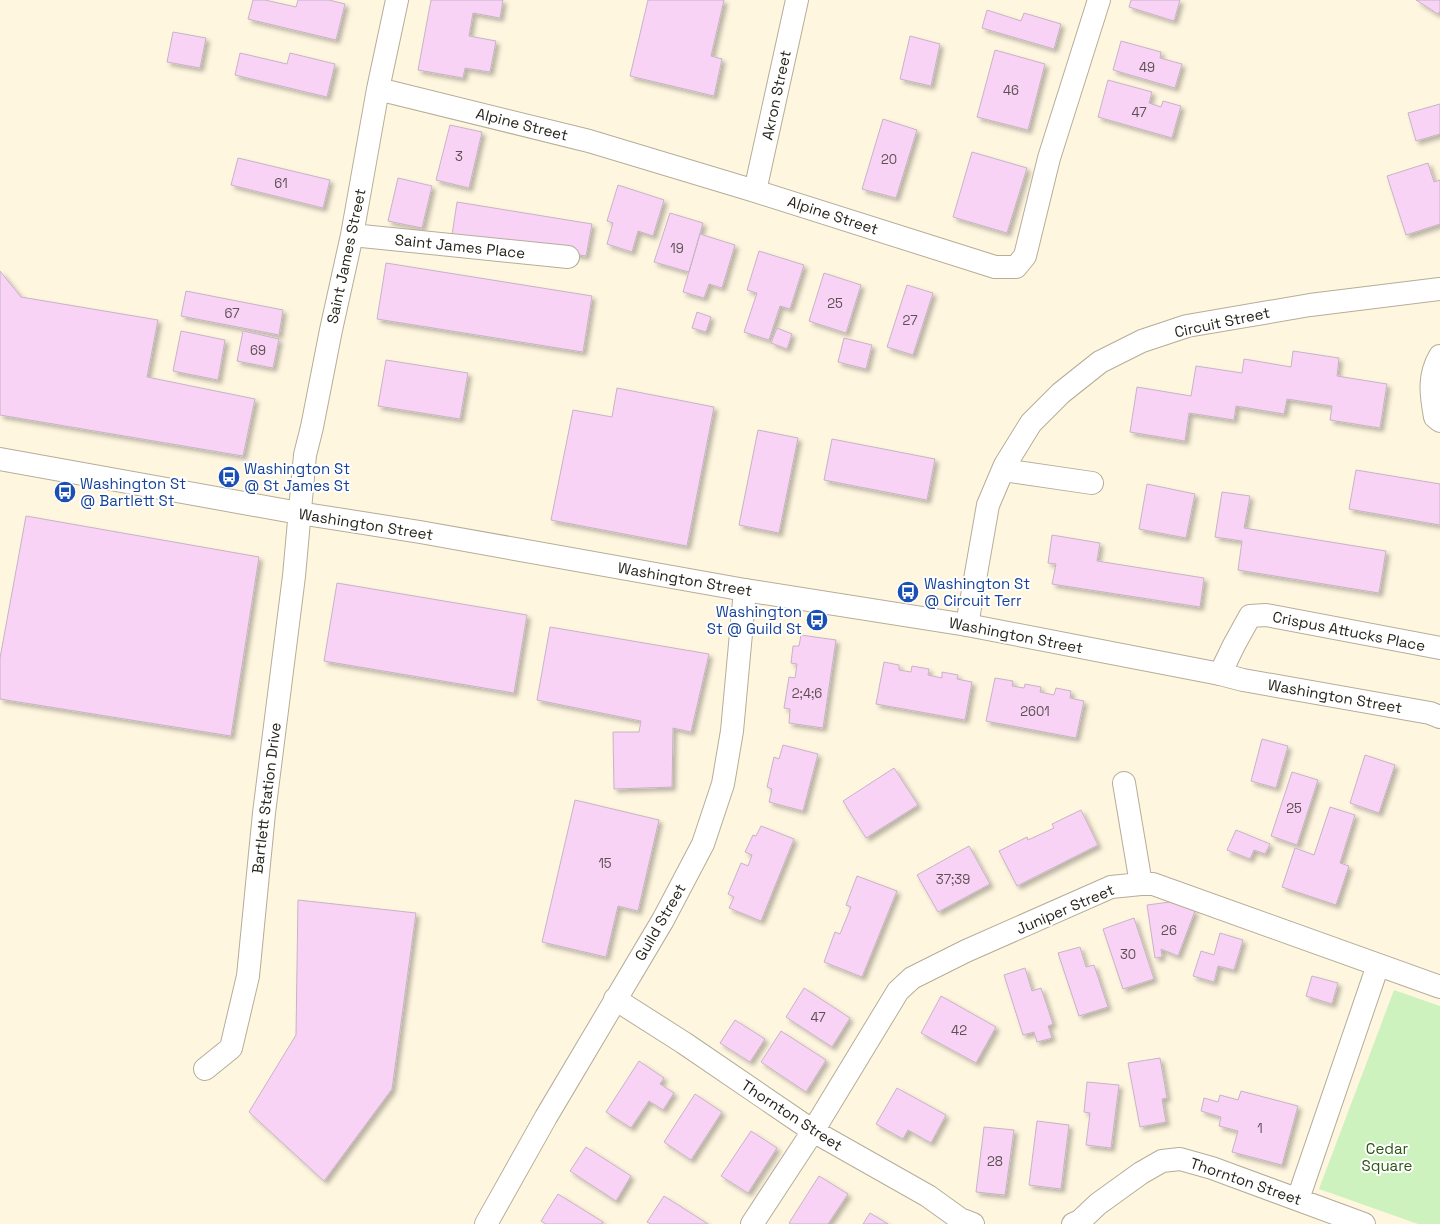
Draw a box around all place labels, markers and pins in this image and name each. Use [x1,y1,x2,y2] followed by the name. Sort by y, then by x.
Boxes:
[244,459,350,495] place label: Washington St @ St James St
[216,464,242,490] bus stop icon: Washington St @ St James St
[80,474,186,510] place label: Washington St @ Bartlett St
[52,479,78,505] bus stop icon: Washington St @ Bartlett St
[924,574,1030,610] place label: Washington St @ Circuit Terr
[895,579,921,605] bus stop icon: Washington St @ Circuit Terr
[707,602,802,638] place label: Washington St @ Guild St
[804,607,830,633] bus stop icon: Washington St @ Guild St

